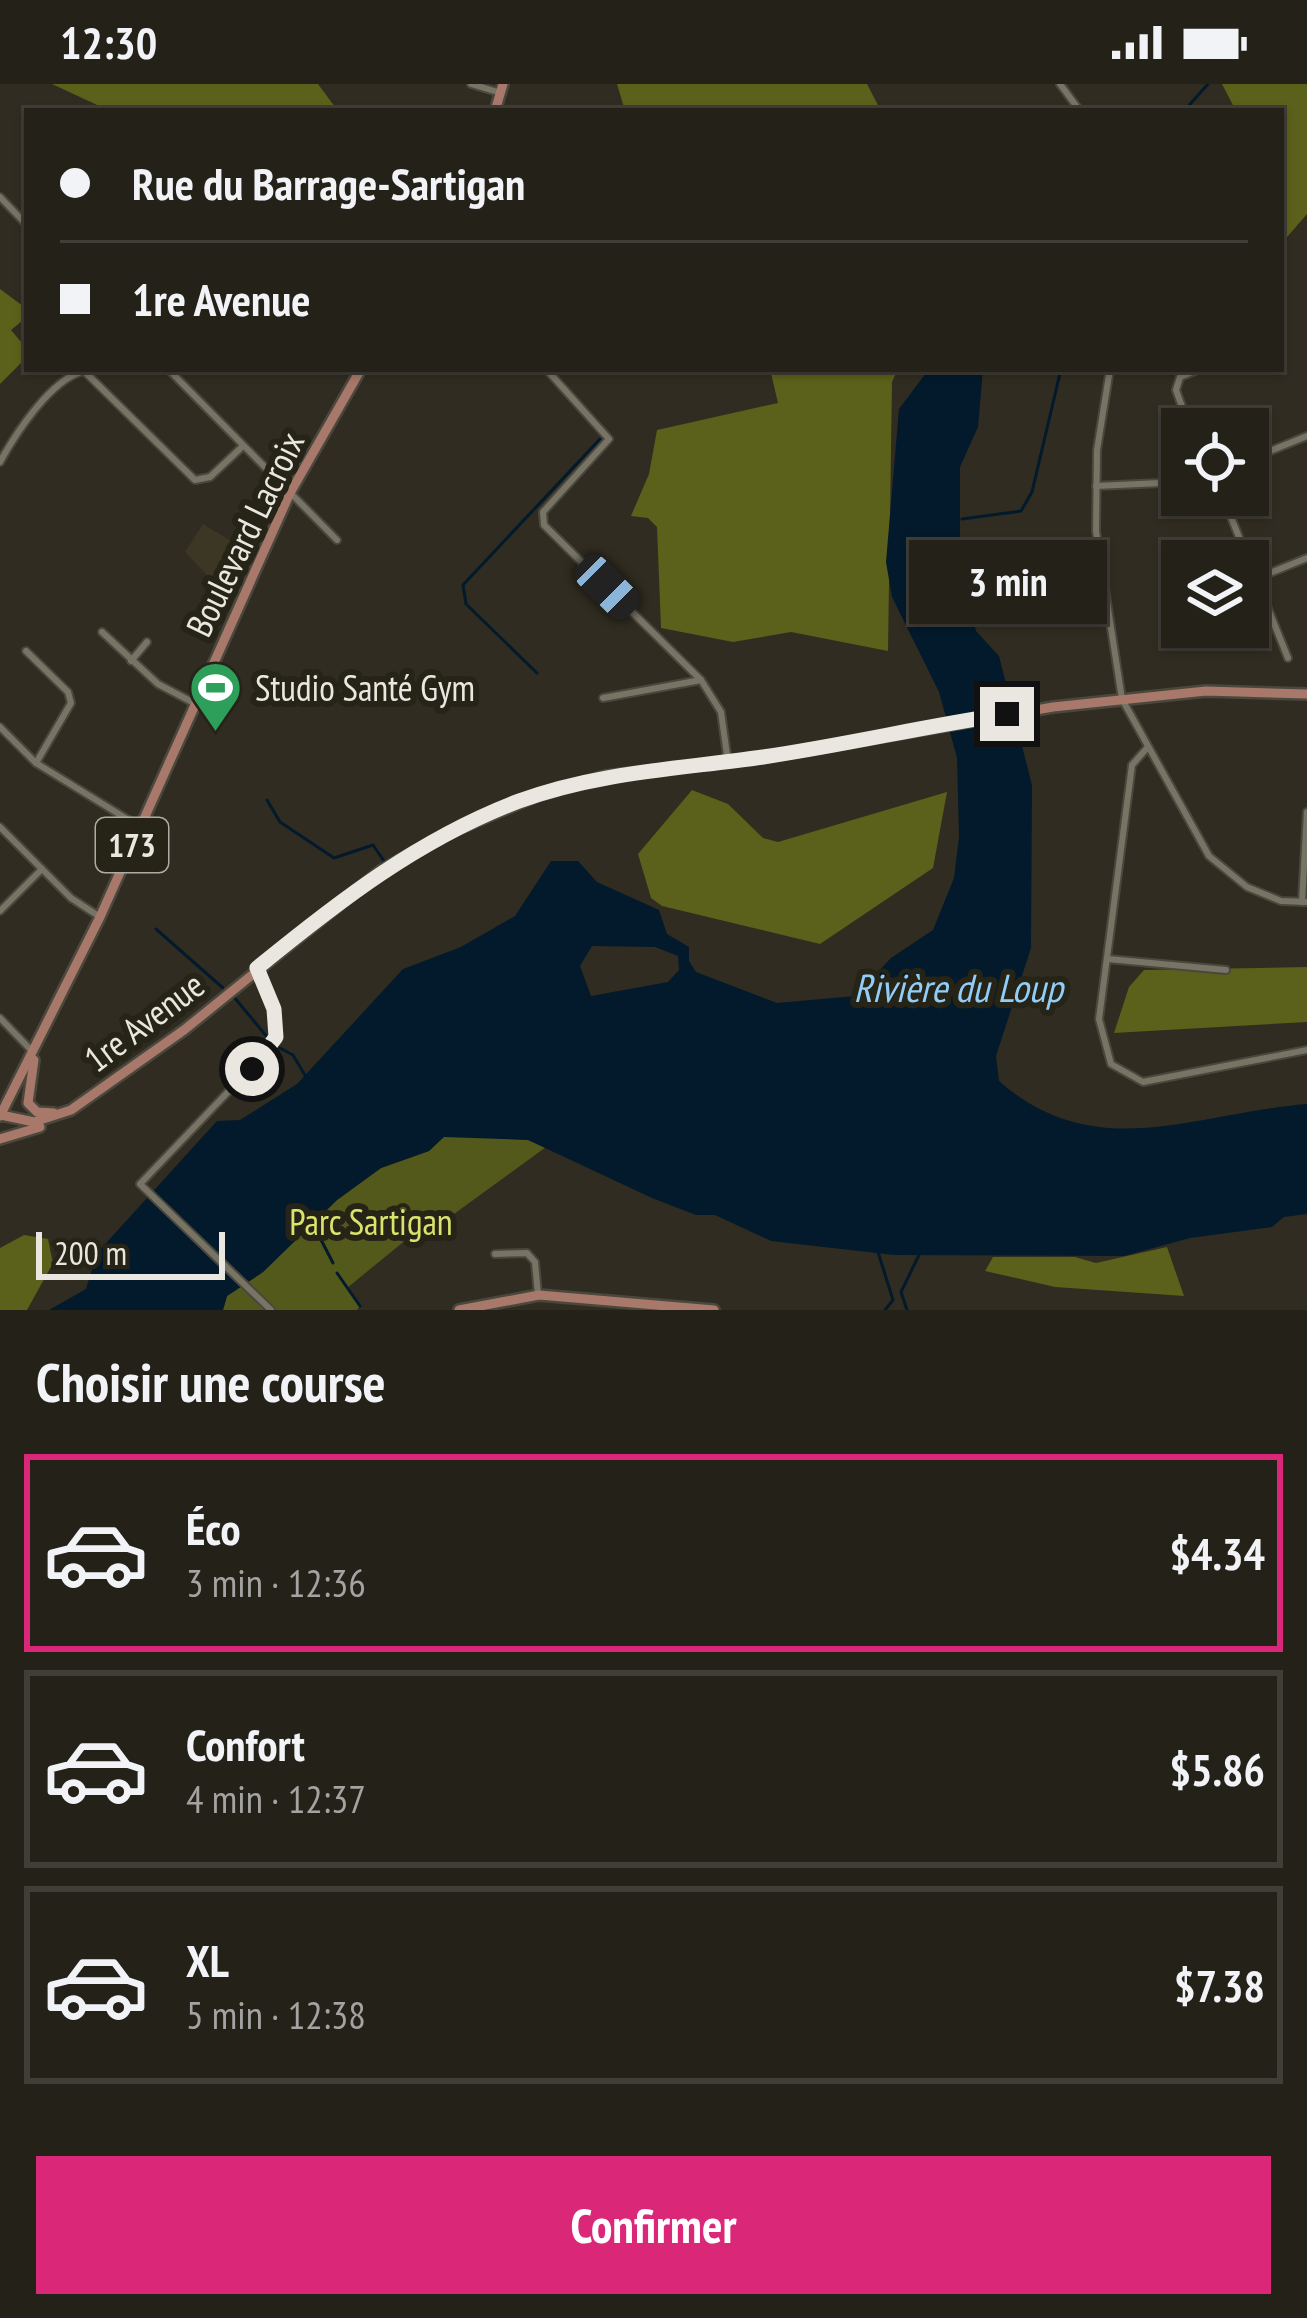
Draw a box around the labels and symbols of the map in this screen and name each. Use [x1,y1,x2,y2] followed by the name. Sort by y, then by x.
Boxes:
[175,424,314,644] street label: Boulevard Lacroix
[908,540,1106,624] callout: 3 min
[569,549,645,625] car
[188,660,244,734] sports icon: Studio Santé Gym
[255,664,475,711] place label: Studio Santé Gym
[980,687,1034,741] route end
[96,818,168,872] road number: 173
[74,961,213,1082] street label: 1re Avenue
[853,962,1066,1013] water label: Rivière du Loup
[225,1042,279,1096] route start
[289,1198,453,1245] park label: Parc Sartigan
[36,1226,225,1279] scale bar

